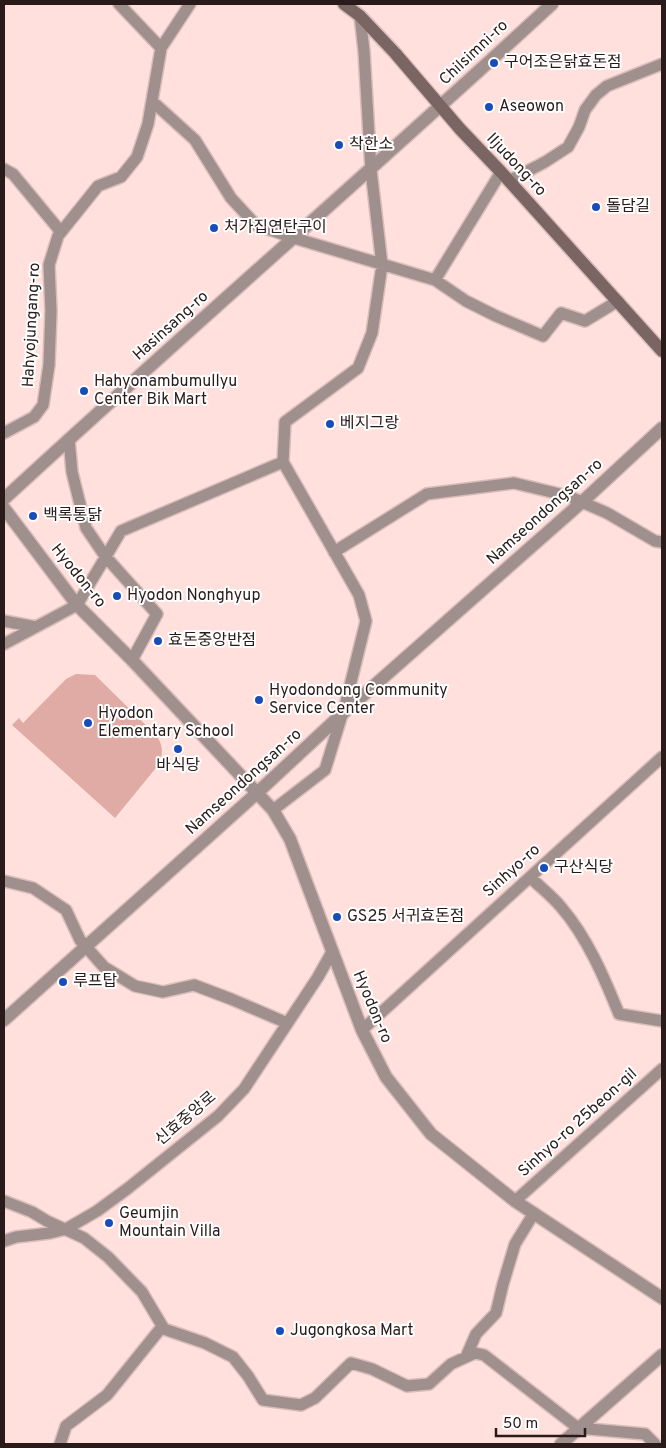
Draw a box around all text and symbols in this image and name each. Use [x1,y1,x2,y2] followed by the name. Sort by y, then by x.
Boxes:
[435,16,513,90] street label: Chilsimni-ro
[504,53,622,73] place label: 구어조은닭효돈점
[488,57,500,69] marker: 구어조은닭효돈점
[499,97,564,117] place label: Aseowon
[483,101,495,113] marker: Aseowon
[482,129,550,201] street label: Iljudong-ro
[349,135,393,155] place label: 착한소
[333,139,345,151] marker: 착한소
[606,197,650,217] place label: 돌담길
[590,201,602,213] marker: 돌담길
[224,218,327,238] place label: 처가집연탄구이
[208,222,220,234] marker: 처가집연탄구이
[19,262,45,388] street label: Hahyojungang-ro
[129,287,213,365] street label: Hasinsang-ro
[94,372,237,410] place label: Hahyonambumullyu Center Bik Mart
[78,385,90,397] marker: Hahyonambumullyu Center Bik Mart
[340,414,399,434] place label: 베지그랑
[324,418,336,430] marker: 베지그랑
[483,455,607,569] street label: Namseondongsan-ro
[43,506,102,526] place label: 백록통닭
[27,510,39,522] marker: 백록통닭
[46,540,110,612] street label: Hyodon-ro
[127,586,260,606] place label: Hyodon Nonghyup
[111,590,123,602] marker: Hyodon Nonghyup
[168,631,256,651] place label: 효돈중앙반점
[152,635,164,647] marker: 효돈중앙반점
[269,681,448,719] place label: Hyodondong Community Service Center
[253,694,265,706] marker: Hyodondong Community Service Center
[98,704,234,742] place label: Hyodon Elementary School
[82,717,94,729] marker: Hyodon Elementary School
[182,725,306,839] street label: Namseondongsan-ro
[172,743,184,755] marker: 바식당
[156,756,200,776] place label: 바식당
[479,840,545,902] street label: Sinhyo-ro
[554,858,613,878] place label: 구산식당
[538,862,550,874] marker: 구산식당
[347,907,465,927] place label: GS25 서귀효돈점
[331,911,343,923] marker: GS25 서귀효돈점
[348,968,396,1046] street label: Hyodon-ro
[73,972,117,992] place label: 루프탑
[57,976,69,988] marker: 루프탑
[514,1064,642,1182] street label: Sinhyo-ro 25beon-gil
[151,1088,221,1150] street label: 신효중앙로
[119,1204,221,1242] place label: Geumjin Mountain Villa
[103,1217,115,1229] marker: Geumjin Mountain Villa
[290,1321,414,1341] place label: Jugongkosa Mart
[274,1325,286,1337] marker: Jugongkosa Mart
[496,1406,585,1438] scale bar
[503,1415,538,1434] text: 50 m

